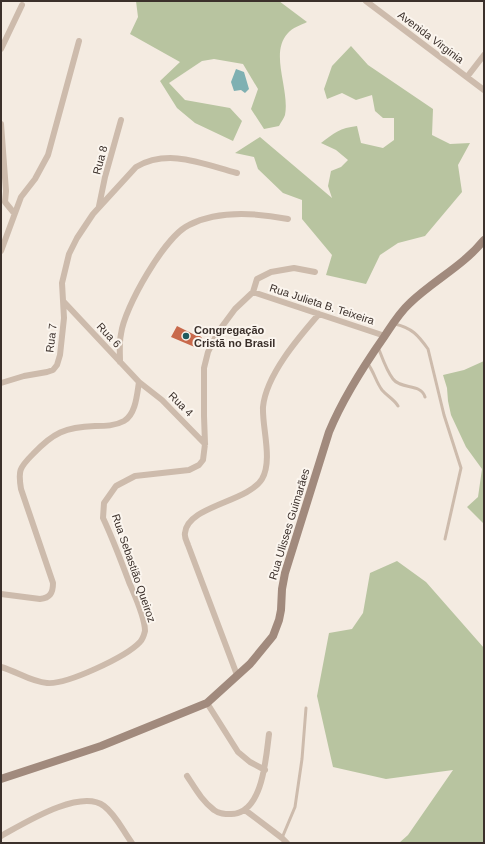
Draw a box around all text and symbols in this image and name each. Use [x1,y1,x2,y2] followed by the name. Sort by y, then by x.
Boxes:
[396,8,467,66] street label: Avenida Virginia
[90,144,110,176] street label: Rua 8
[268,281,377,327] street label: Rua Julieta B. Teixeira
[95,320,123,350] street label: Rua 6
[43,323,59,353] street label: Rua 7
[194,324,275,349] place label: Congregação Cristã no Brasil
[181,331,191,341] marker: Congregação Cristã no Brasil
[166,389,196,419] street label: Rua 4
[266,467,312,581] street label: Rua Ulisses Guimarães
[110,512,158,624] street label: Rua Sebastião Queiroz

